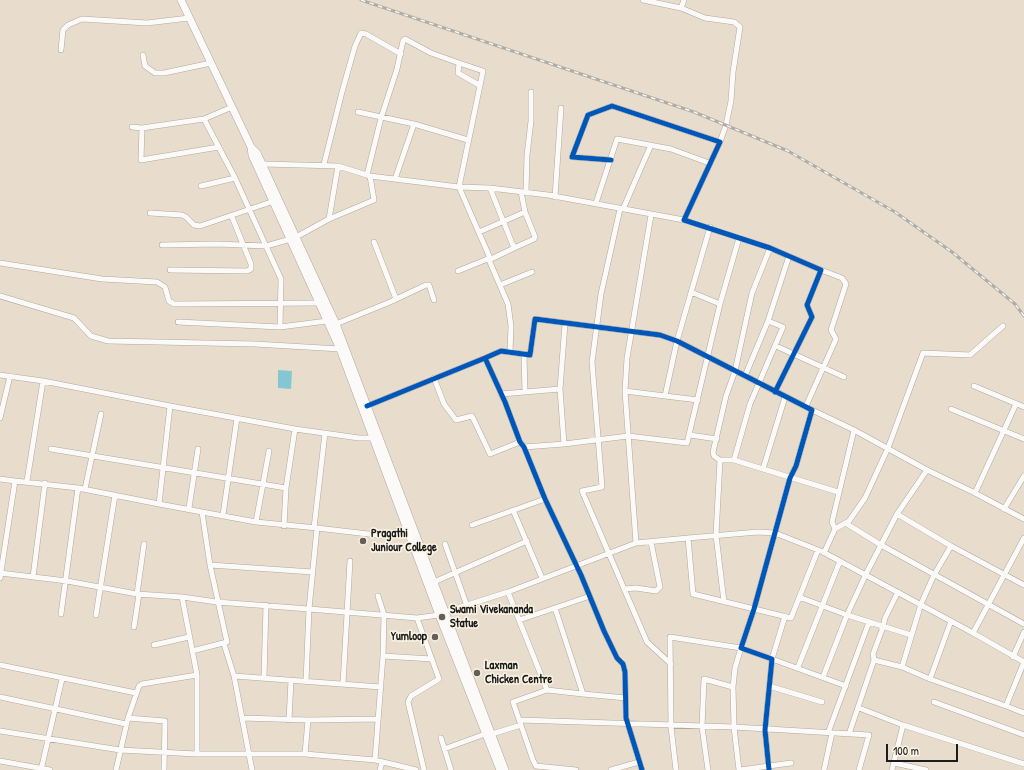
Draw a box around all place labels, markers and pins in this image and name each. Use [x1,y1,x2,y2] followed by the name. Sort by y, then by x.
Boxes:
[371,527,437,555] place label: Pragathi Juniour College
[358,536,368,546] marker: Pragathi Juniour College
[450,603,533,631] place label: Swami Vivekananda Statue
[437,612,447,622] marker: Swami Vivekananda Statue
[391,630,427,644] place label: Yumloop
[430,632,440,642] marker: Yumloop
[485,659,552,687] place label: Laxman Chicken Centre
[472,668,482,678] marker: Laxman Chicken Centre

